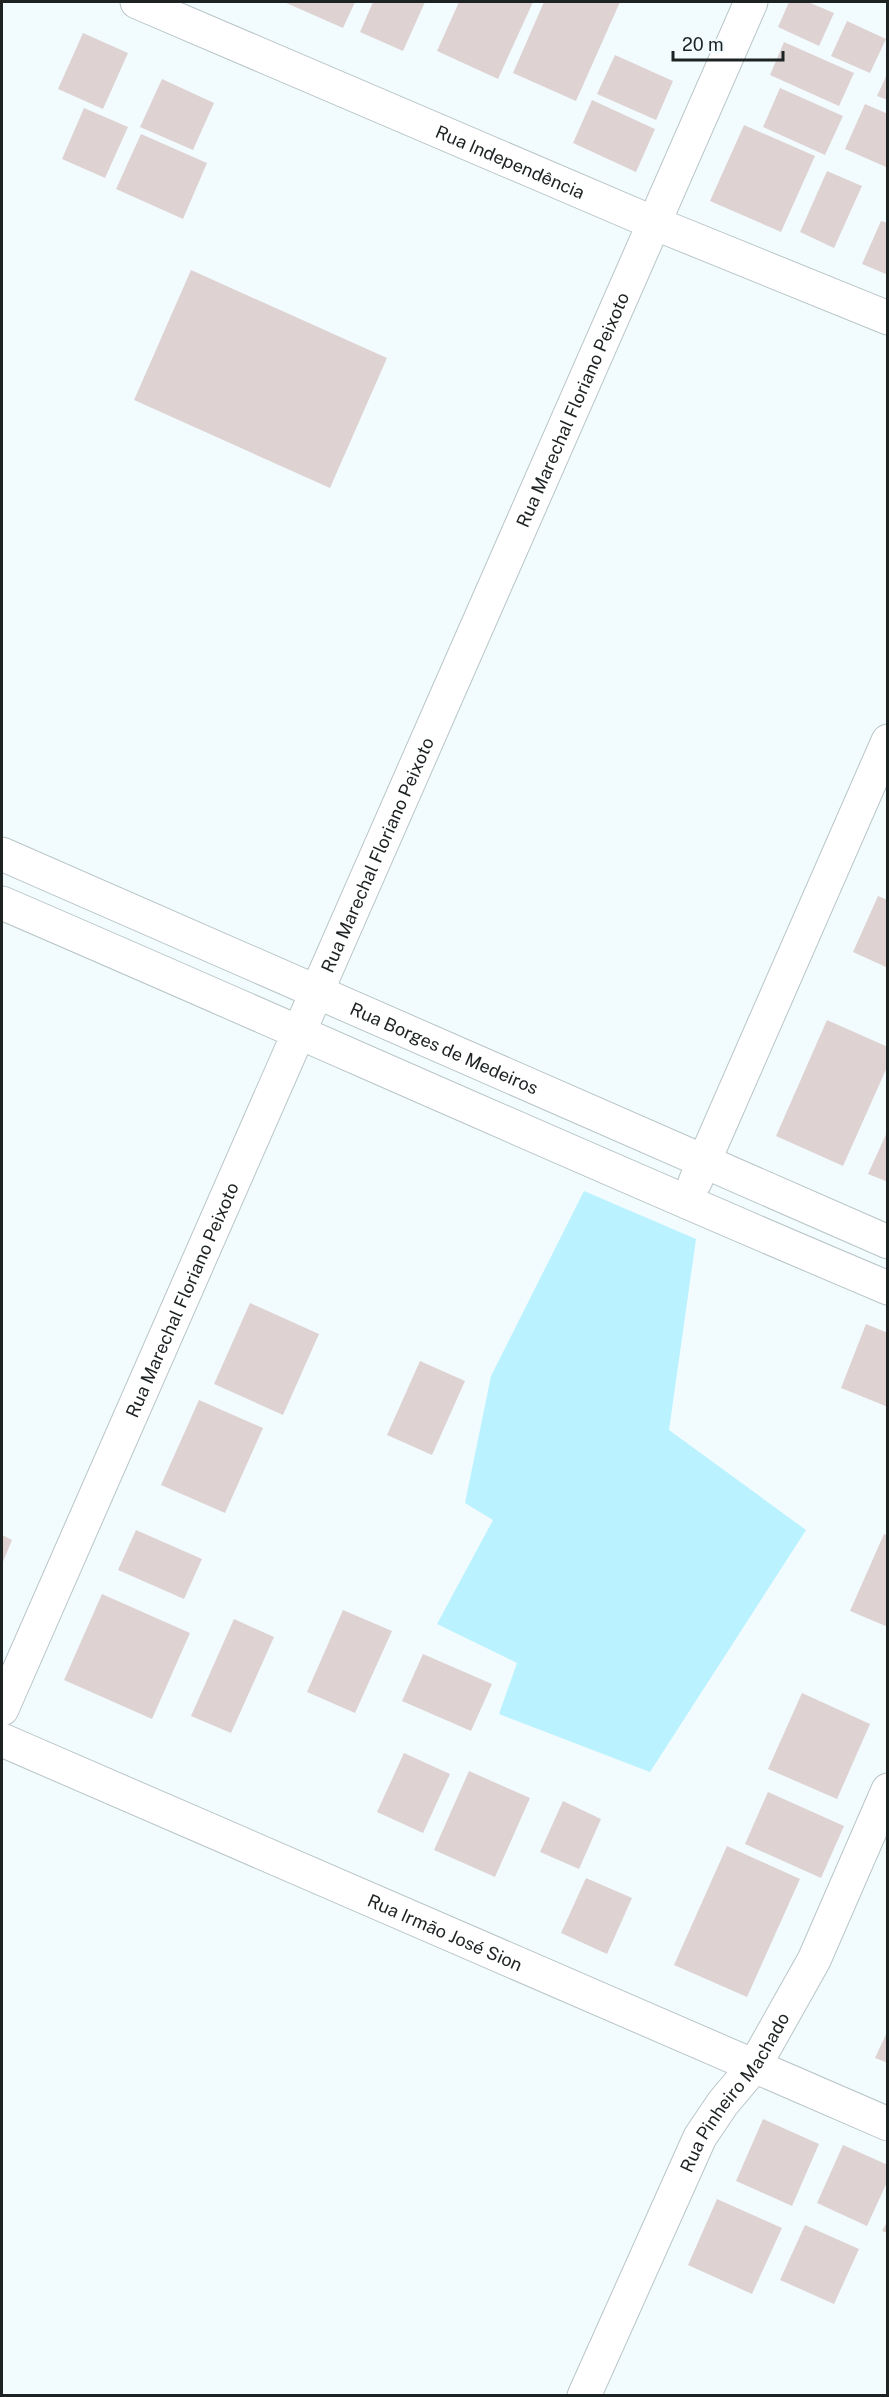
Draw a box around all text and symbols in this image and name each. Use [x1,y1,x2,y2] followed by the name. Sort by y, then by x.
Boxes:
[673,24,782,62] scale bar
[682,34,724,55] text: 20 m
[433,120,588,203] street label: Rua Independência
[511,289,633,530] street label: Rua Marechal Floriano Peixoto
[316,734,438,975] street label: Rua Marechal Floriano Peixoto
[347,997,542,1098] street label: Rua Borges de Medeiros
[121,1179,242,1420] street label: Rua Marechal Floriano Peixoto
[364,1889,526,1975] street label: Rua Irmão José Sion
[675,2009,793,2175] street label: Rua Pinheiro Machado

